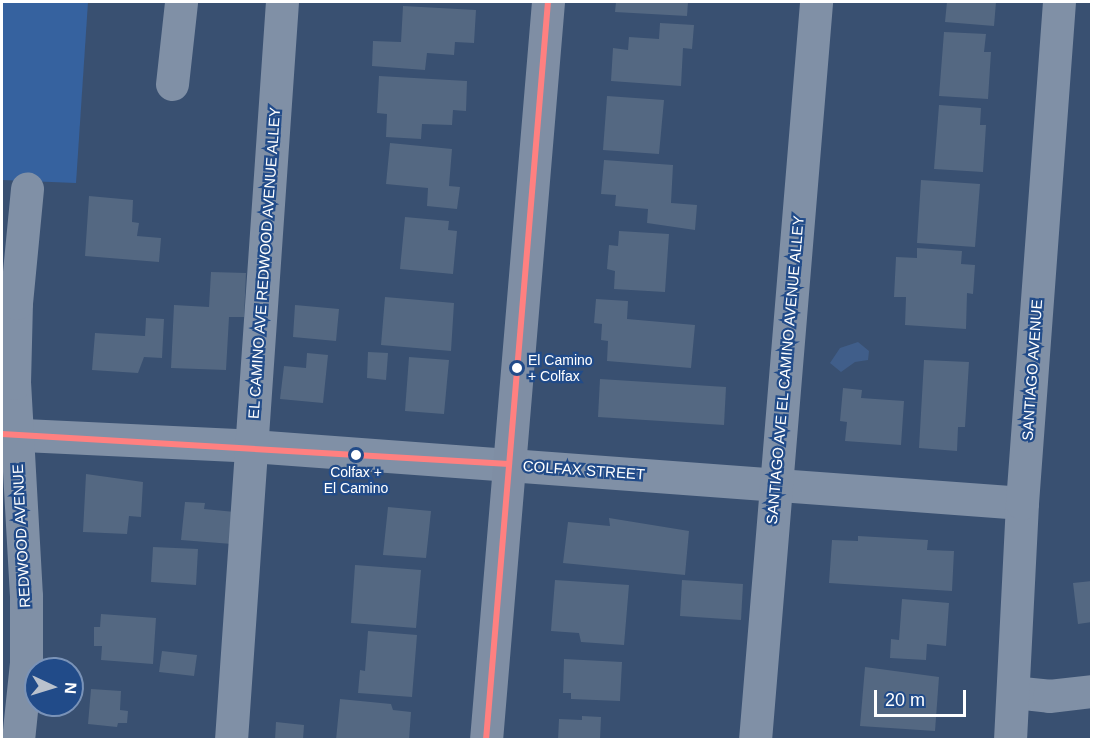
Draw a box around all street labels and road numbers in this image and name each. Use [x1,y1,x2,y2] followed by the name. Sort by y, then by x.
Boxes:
[244,105,284,421] street label: EL CAMINO AVE REDWOOD AVENUE ALLEY
[762,213,808,527] street label: SANTIAGO AVE EL CAMINO AVENUE ALLEY
[1018,298,1046,442] street label: SANTIAGO AVENUE
[522,457,646,483] street label: COLFAX STREET
[8,463,34,609] street label: REDWOOD AVENUE

